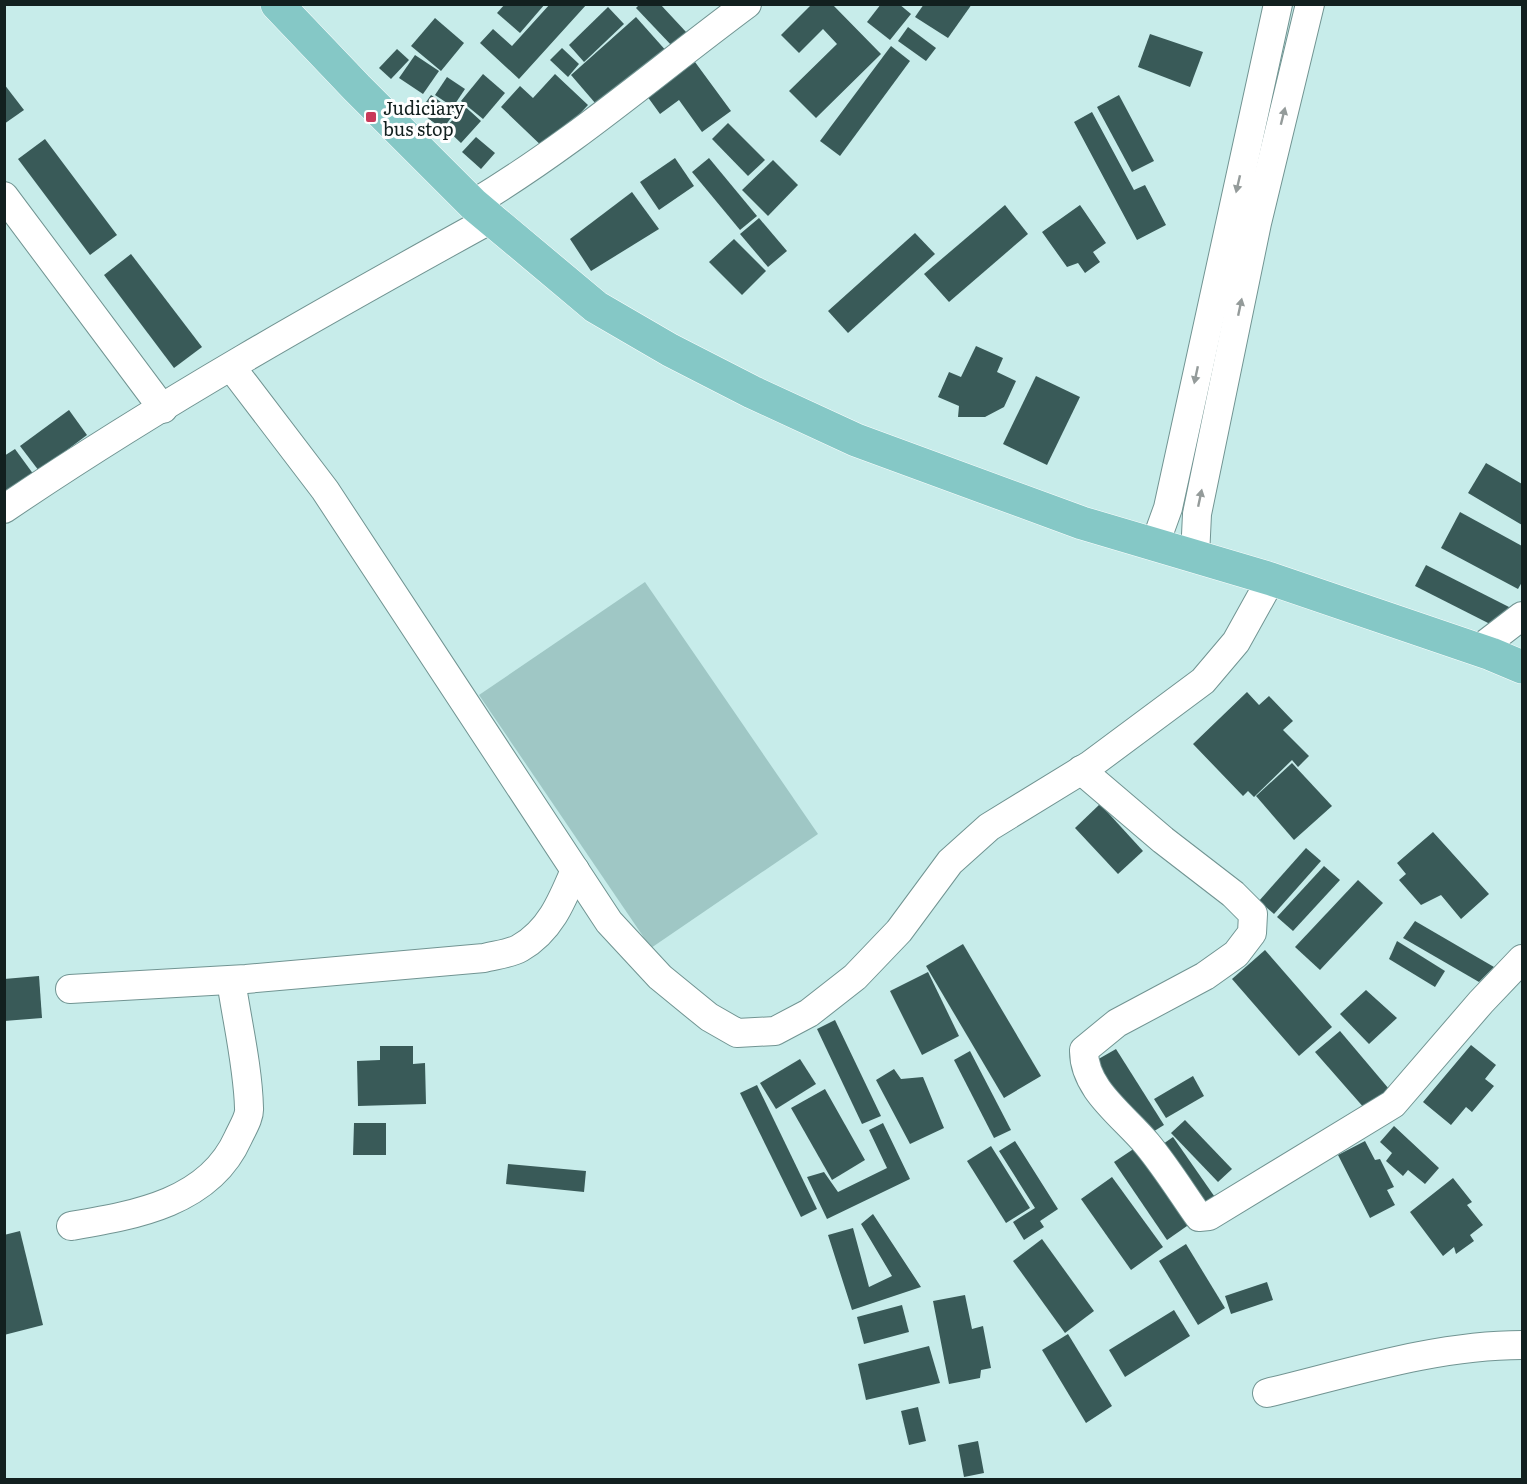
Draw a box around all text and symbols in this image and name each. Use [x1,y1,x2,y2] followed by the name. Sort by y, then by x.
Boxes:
[383,94,465,142] place label: Judiciary bus stop
[1278,107,1288,126] one-way arrow
[364,110,378,124] marker: Judiciary bus stop
[1232,175,1242,194] one-way arrow
[1235,297,1245,316] one-way arrow
[1191,366,1201,384] one-way arrow
[1196,488,1206,507] one-way arrow

